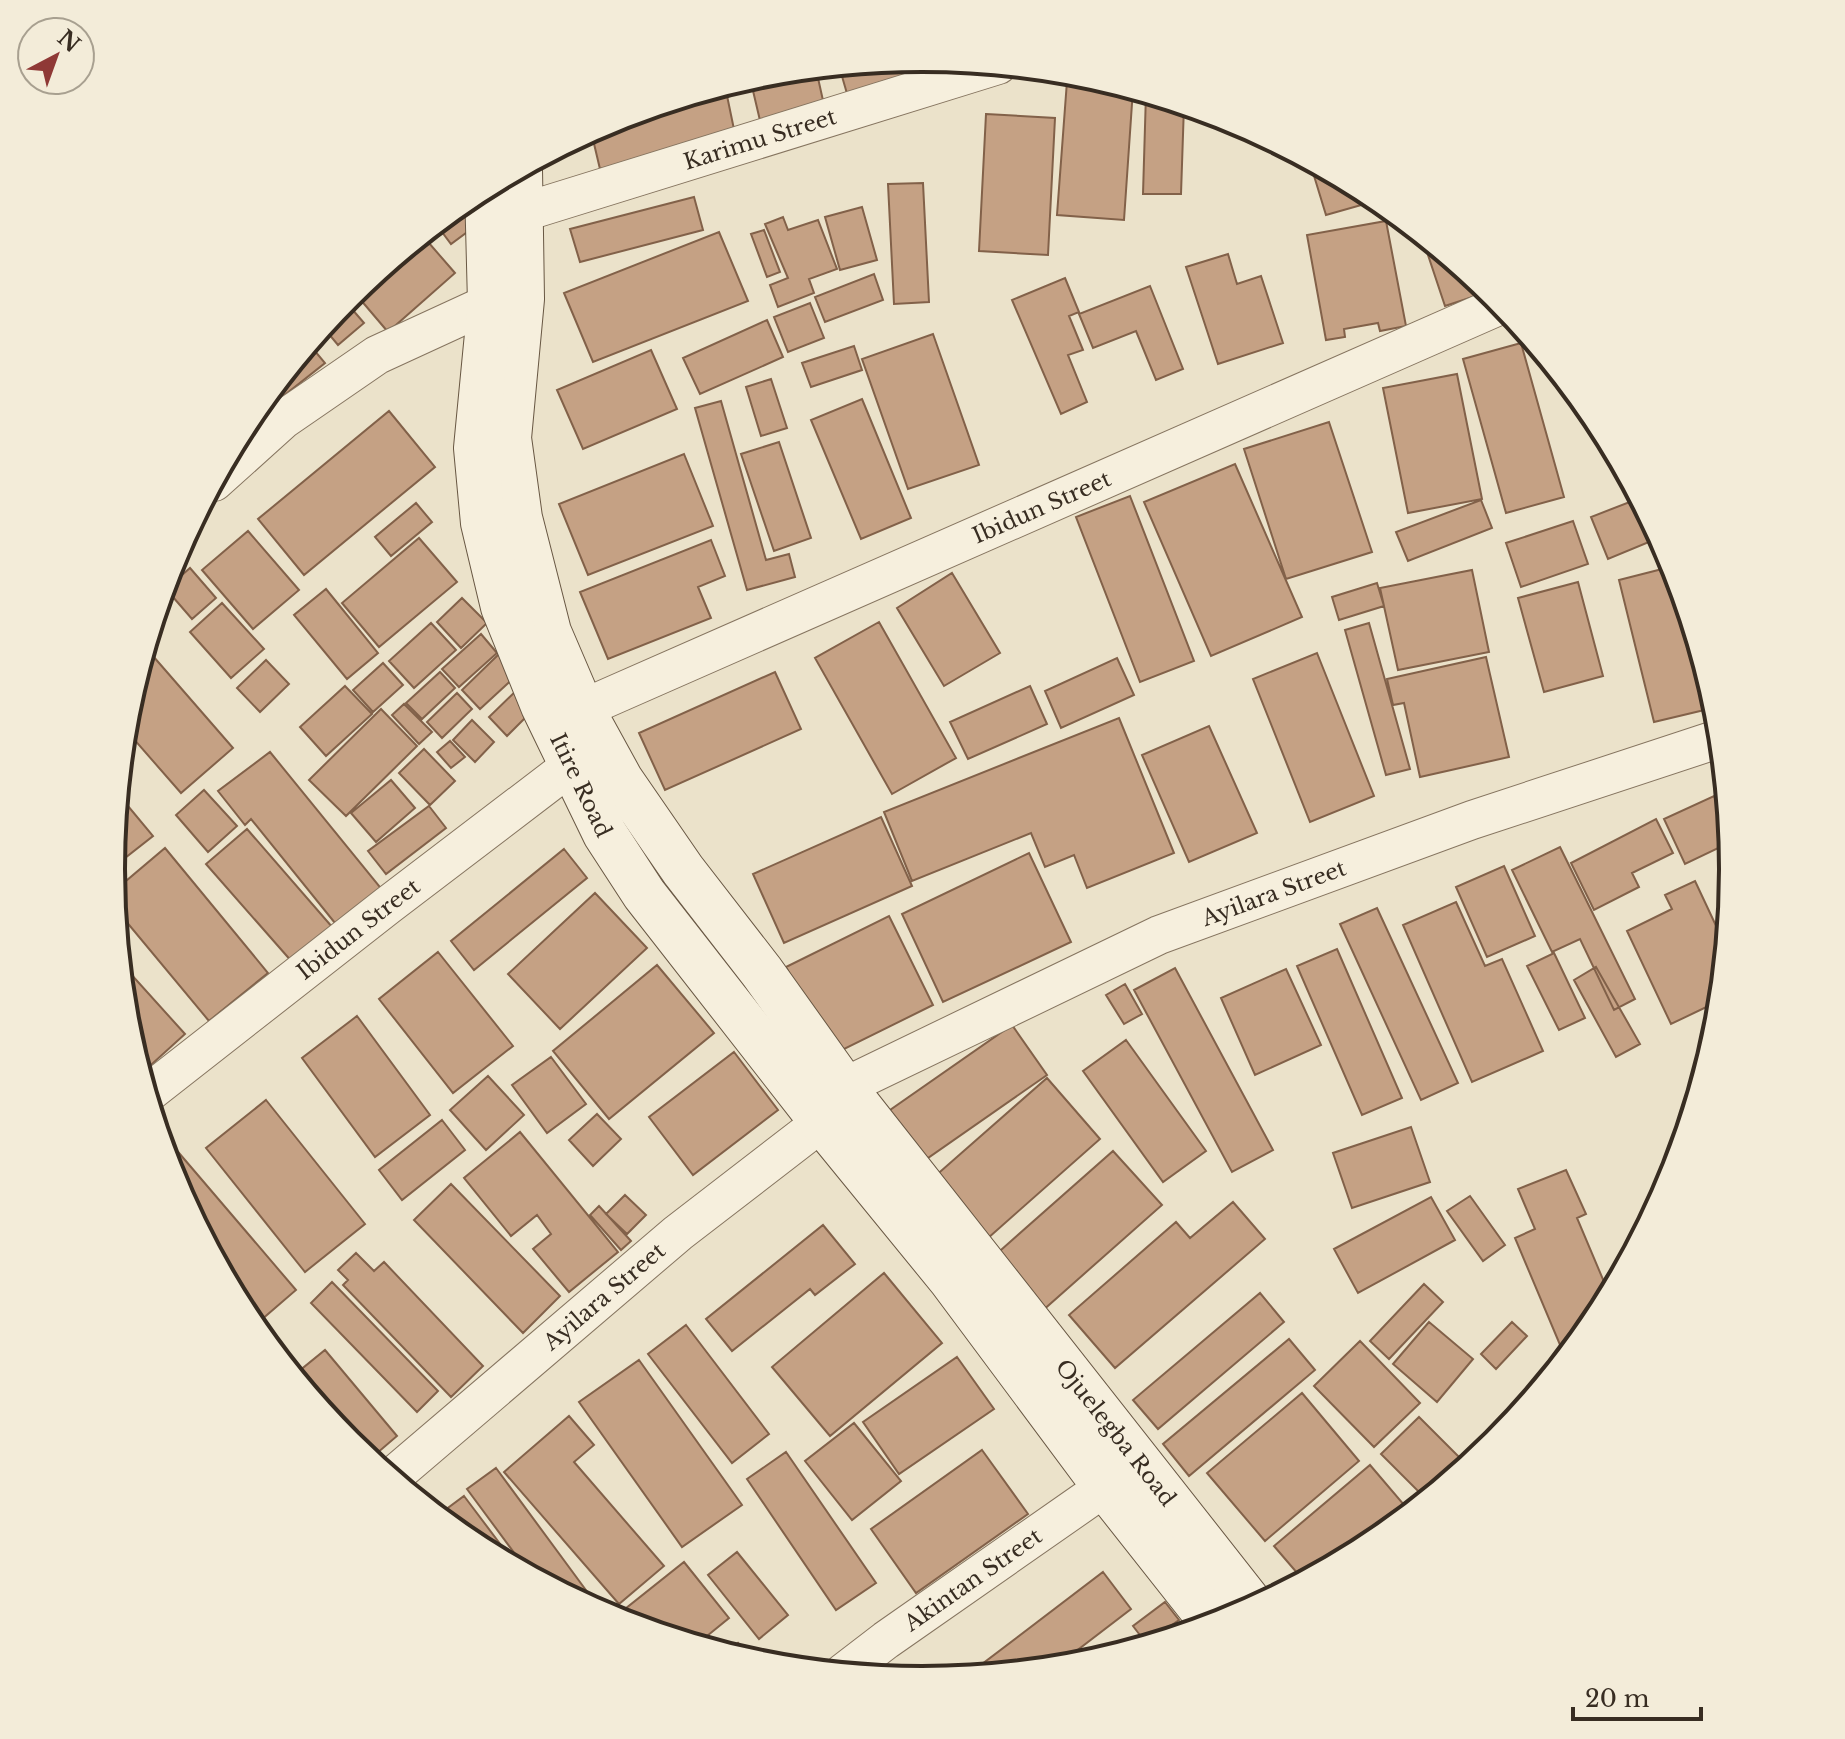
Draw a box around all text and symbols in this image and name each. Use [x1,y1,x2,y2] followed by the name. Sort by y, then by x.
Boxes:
[16,16,96,96] north arrow
[52,24,86,58] text: N
[680,102,840,175] street label: Karimu Street
[968,464,1116,549] street label: Ibidun Street
[545,729,618,842] street label: Itire Road
[1197,854,1350,932] street label: Ayilara Street
[291,872,425,985] street label: Ibidun Street
[537,1236,671,1356] street label: Ayilara Street
[1050,1354,1182,1511] street label: Ojuelegba Road
[898,1522,1047,1637] street label: Akintan Street
[1573,1671,1701,1721] scale bar
[1585,1684,1650,1713] text: 20 m

